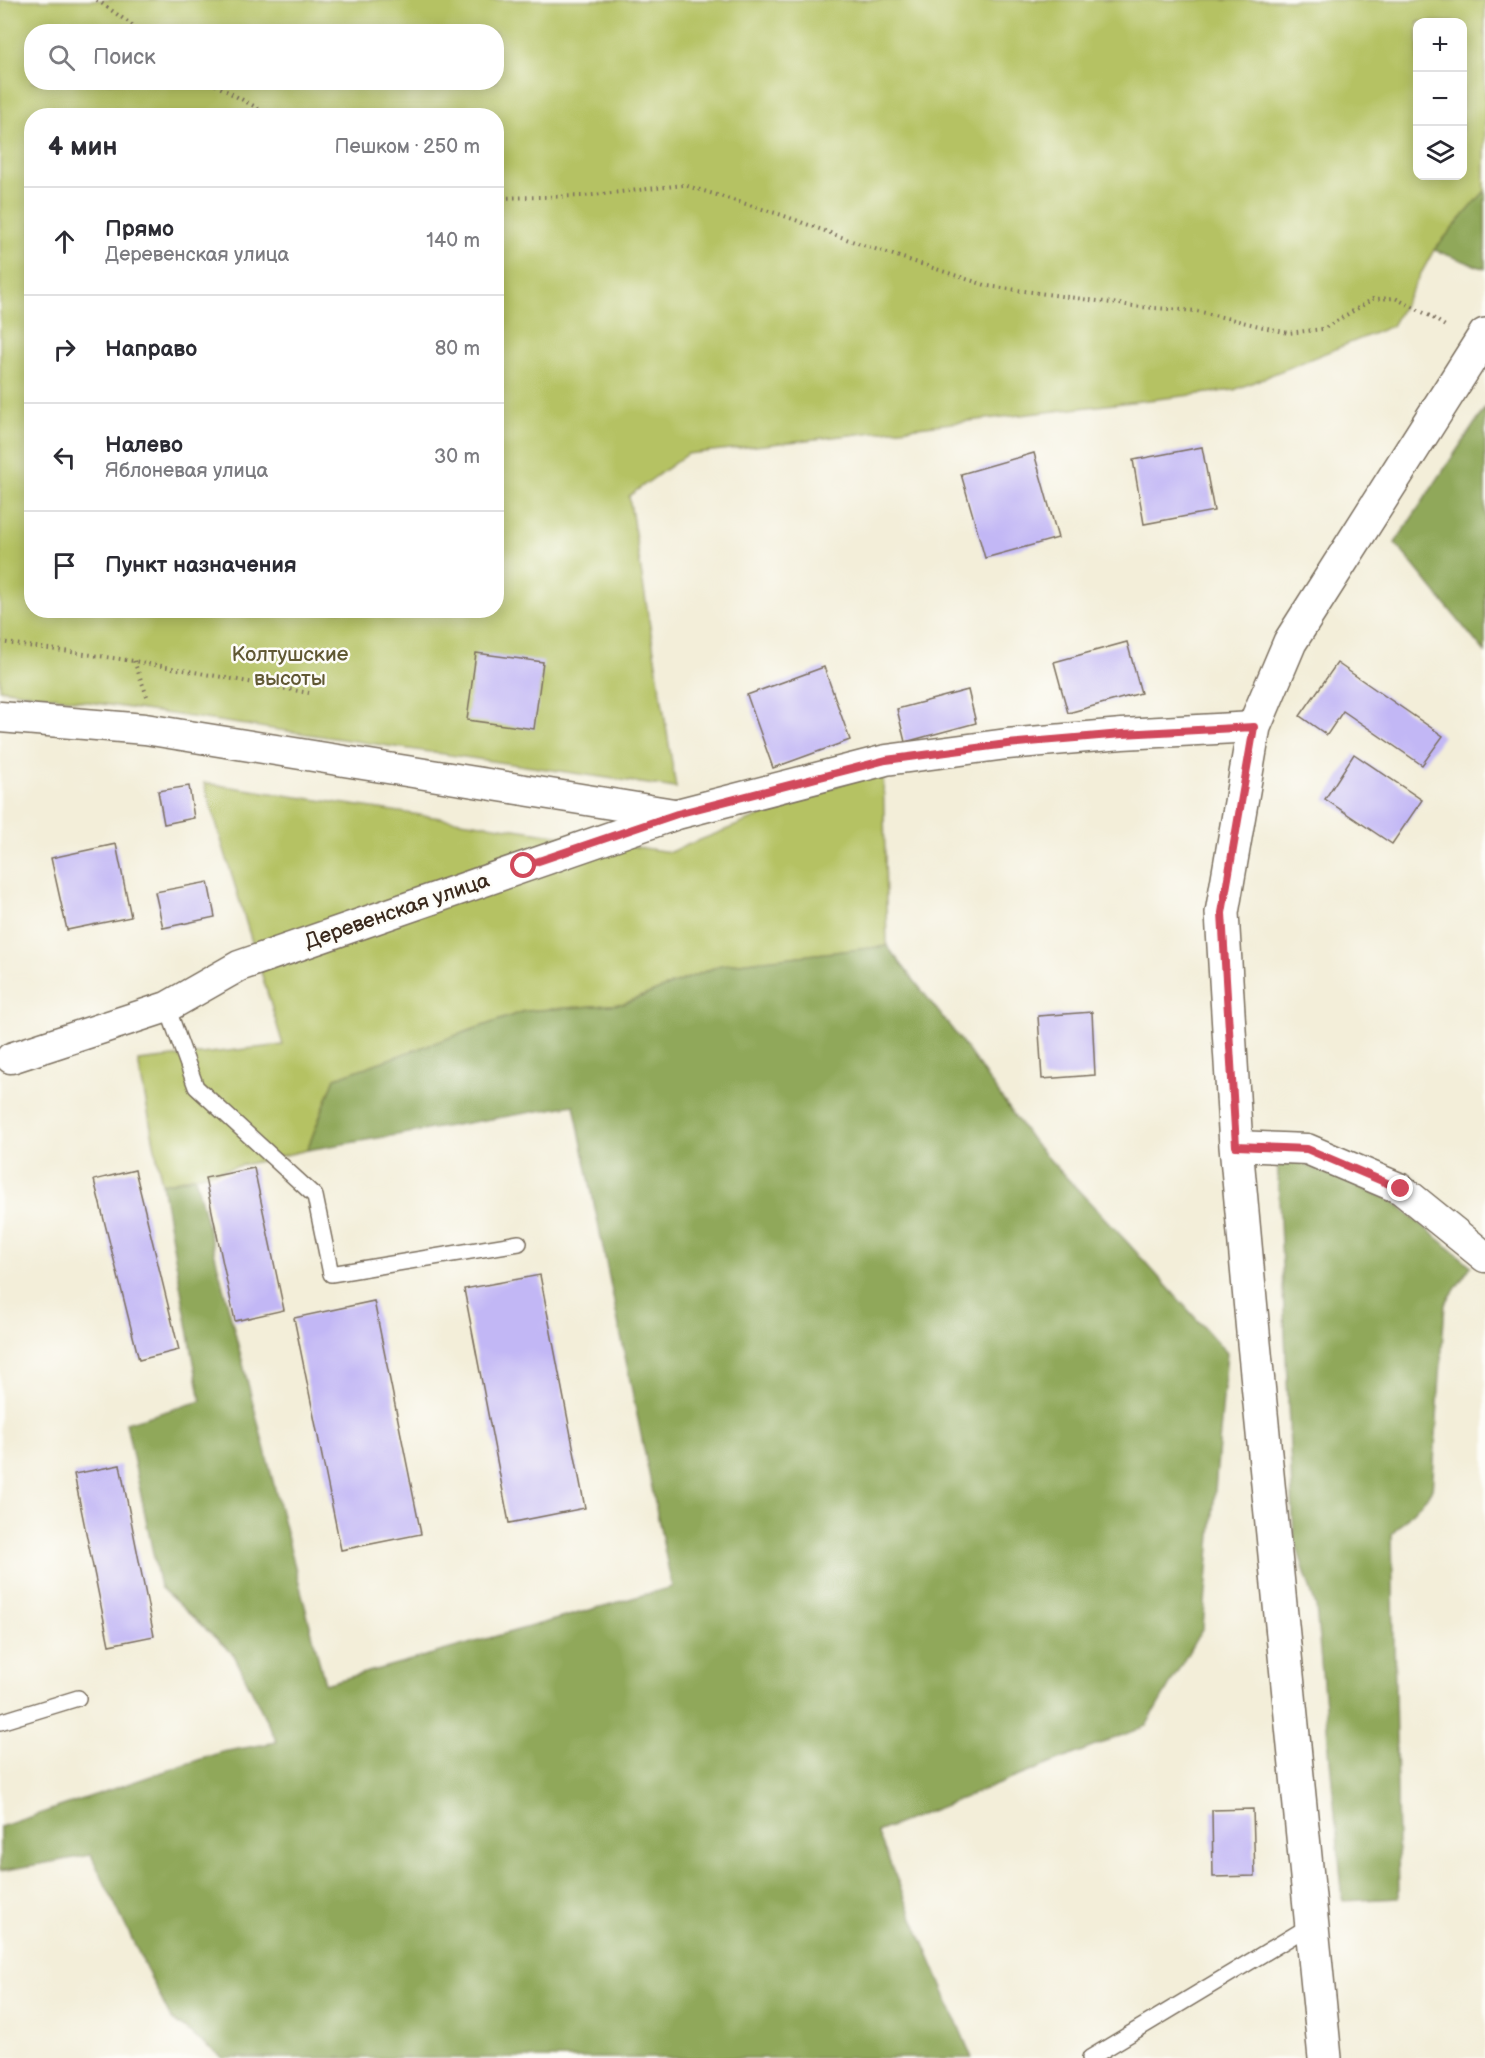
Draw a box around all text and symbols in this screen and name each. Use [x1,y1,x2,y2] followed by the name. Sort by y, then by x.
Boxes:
[1413,18,1467,180] map controls
[1413,18,1467,72] button: +
[24,24,504,90] search box
[45,41,78,74] icon: search
[93,44,156,71] text: Поиск
[1413,72,1467,126] button: −
[1413,126,1467,180] button: layers
[48,132,117,163] text: 4 мин
[335,135,480,159] text: Пешком · 250 m
[105,216,174,243] text: Прямо
[48,225,81,258] icon: ahead
[426,229,480,253] text: 140 m
[105,243,289,267] text: Деревенская улица
[48,333,81,366] icon: right
[105,336,197,363] text: Направо
[435,337,480,361] text: 80 m
[105,432,183,459] text: Налево
[48,441,81,474] icon: left
[434,445,480,469] text: 30 m
[105,459,268,483] text: Яблоневая улица
[48,549,81,582] icon: arrive
[105,552,297,579] text: Пункт назначения
[232,642,349,691] park label: Колтушские высоты
[510,852,536,878] route start
[301,867,493,954] street label: Деревенская улица
[1387,1175,1413,1201] route end

